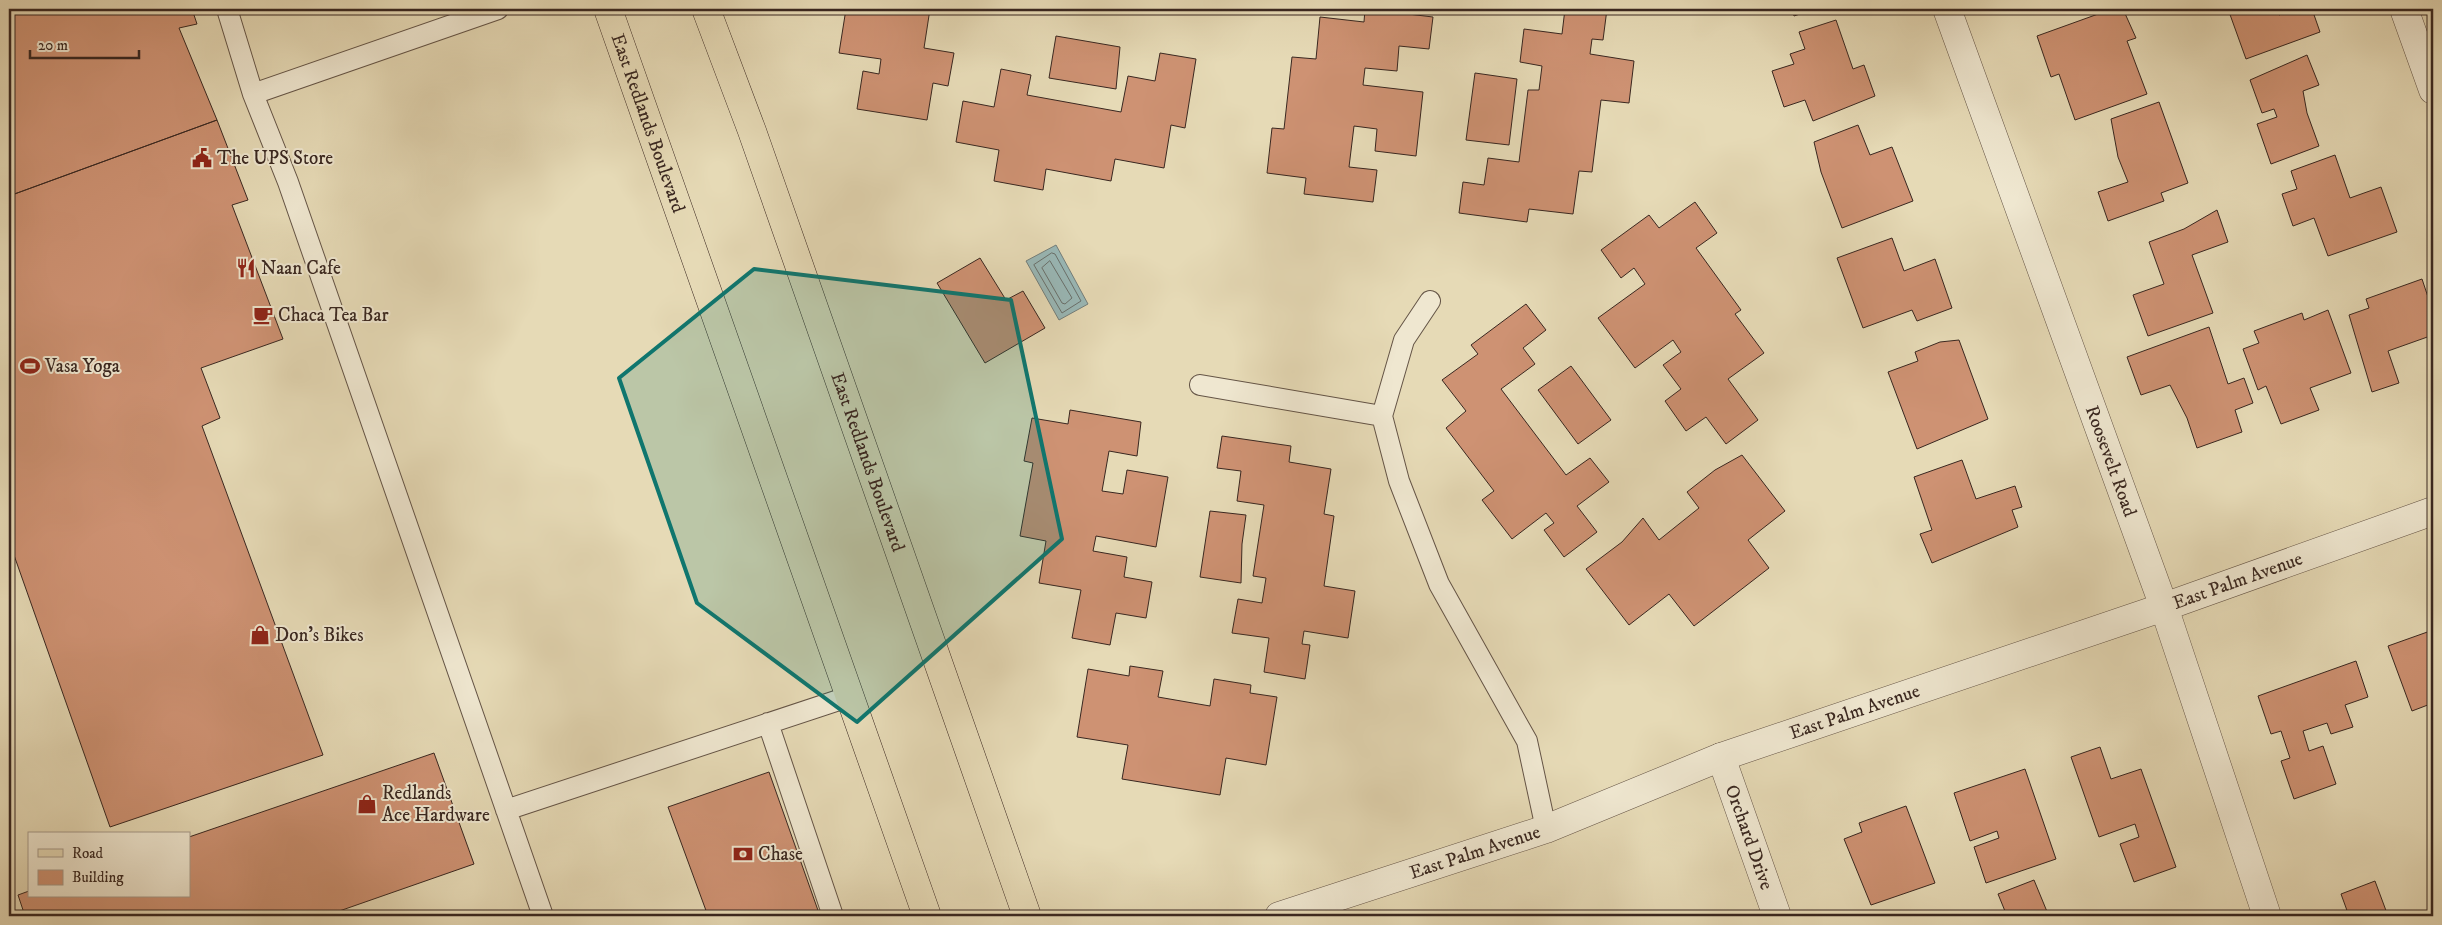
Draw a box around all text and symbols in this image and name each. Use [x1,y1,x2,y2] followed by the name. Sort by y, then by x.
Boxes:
[30,28,139,60] scale bar
[606,30,690,216] street label: East Redlands Boulevard
[38,36,68,55] text: 20 m
[191,147,213,169] public building icon: The UPS Store
[217,147,333,170] place label: The UPS Store
[235,257,257,279] restaurant icon: Naan Cafe
[261,257,341,280] place label: Naan Cafe
[252,304,274,326] cafe icon: Chaca Tea Bar
[278,304,389,327] place label: Chaca Tea Bar
[19,355,41,377] sports icon: Vasa Yoga
[44,355,120,378] place label: Vasa Yoga
[826,369,910,555] street label: East Redlands Boulevard
[2080,402,2142,520] street label: Roosevelt Road
[2170,547,2306,614] street label: East Palm Avenue
[249,624,271,646] shop icon: Don's Bikes
[275,624,364,647] place label: Don's Bikes
[1786,679,1923,745] street label: East Palm Avenue
[382,782,490,827] place label: Redlands Ace Hardware
[1720,782,1778,893] street label: Orchard Drive
[356,793,378,815] shop icon: Redlands Ace Hardware
[1407,820,1543,884] street label: East Palm Avenue
[28,832,190,898] legend
[732,843,754,865] bank icon: Chase
[758,843,803,866] place label: Chase
[72,844,104,863] text: Road
[72,868,124,887] text: Building

